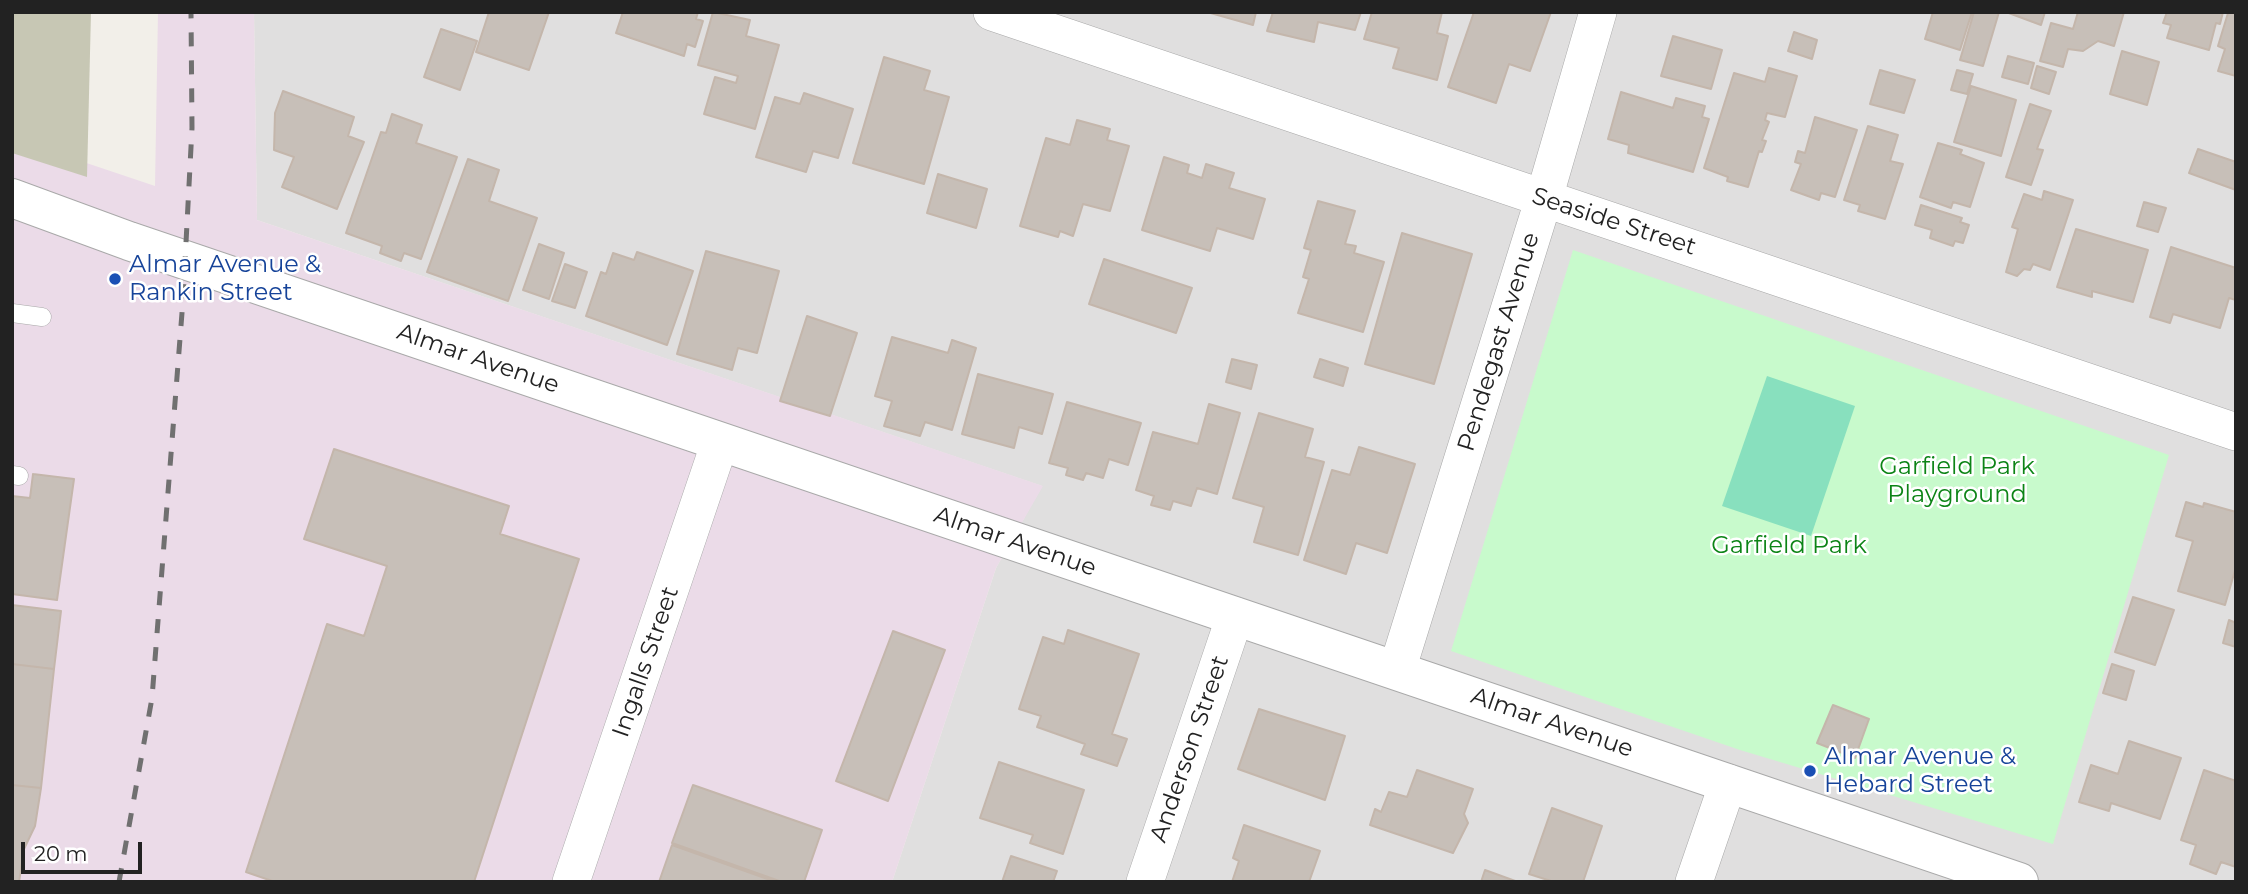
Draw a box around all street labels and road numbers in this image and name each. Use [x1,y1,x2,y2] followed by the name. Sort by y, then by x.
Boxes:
[1528,182,1700,262] street label: Seaside Street
[1452,229,1546,455] street label: Pendegast Avenue
[393,318,563,400] street label: Almar Avenue
[930,501,1100,583] street label: Almar Avenue
[607,583,685,741] street label: Ingalls Street
[1145,652,1235,846] street label: Anderson Street
[1467,682,1637,764] street label: Almar Avenue

